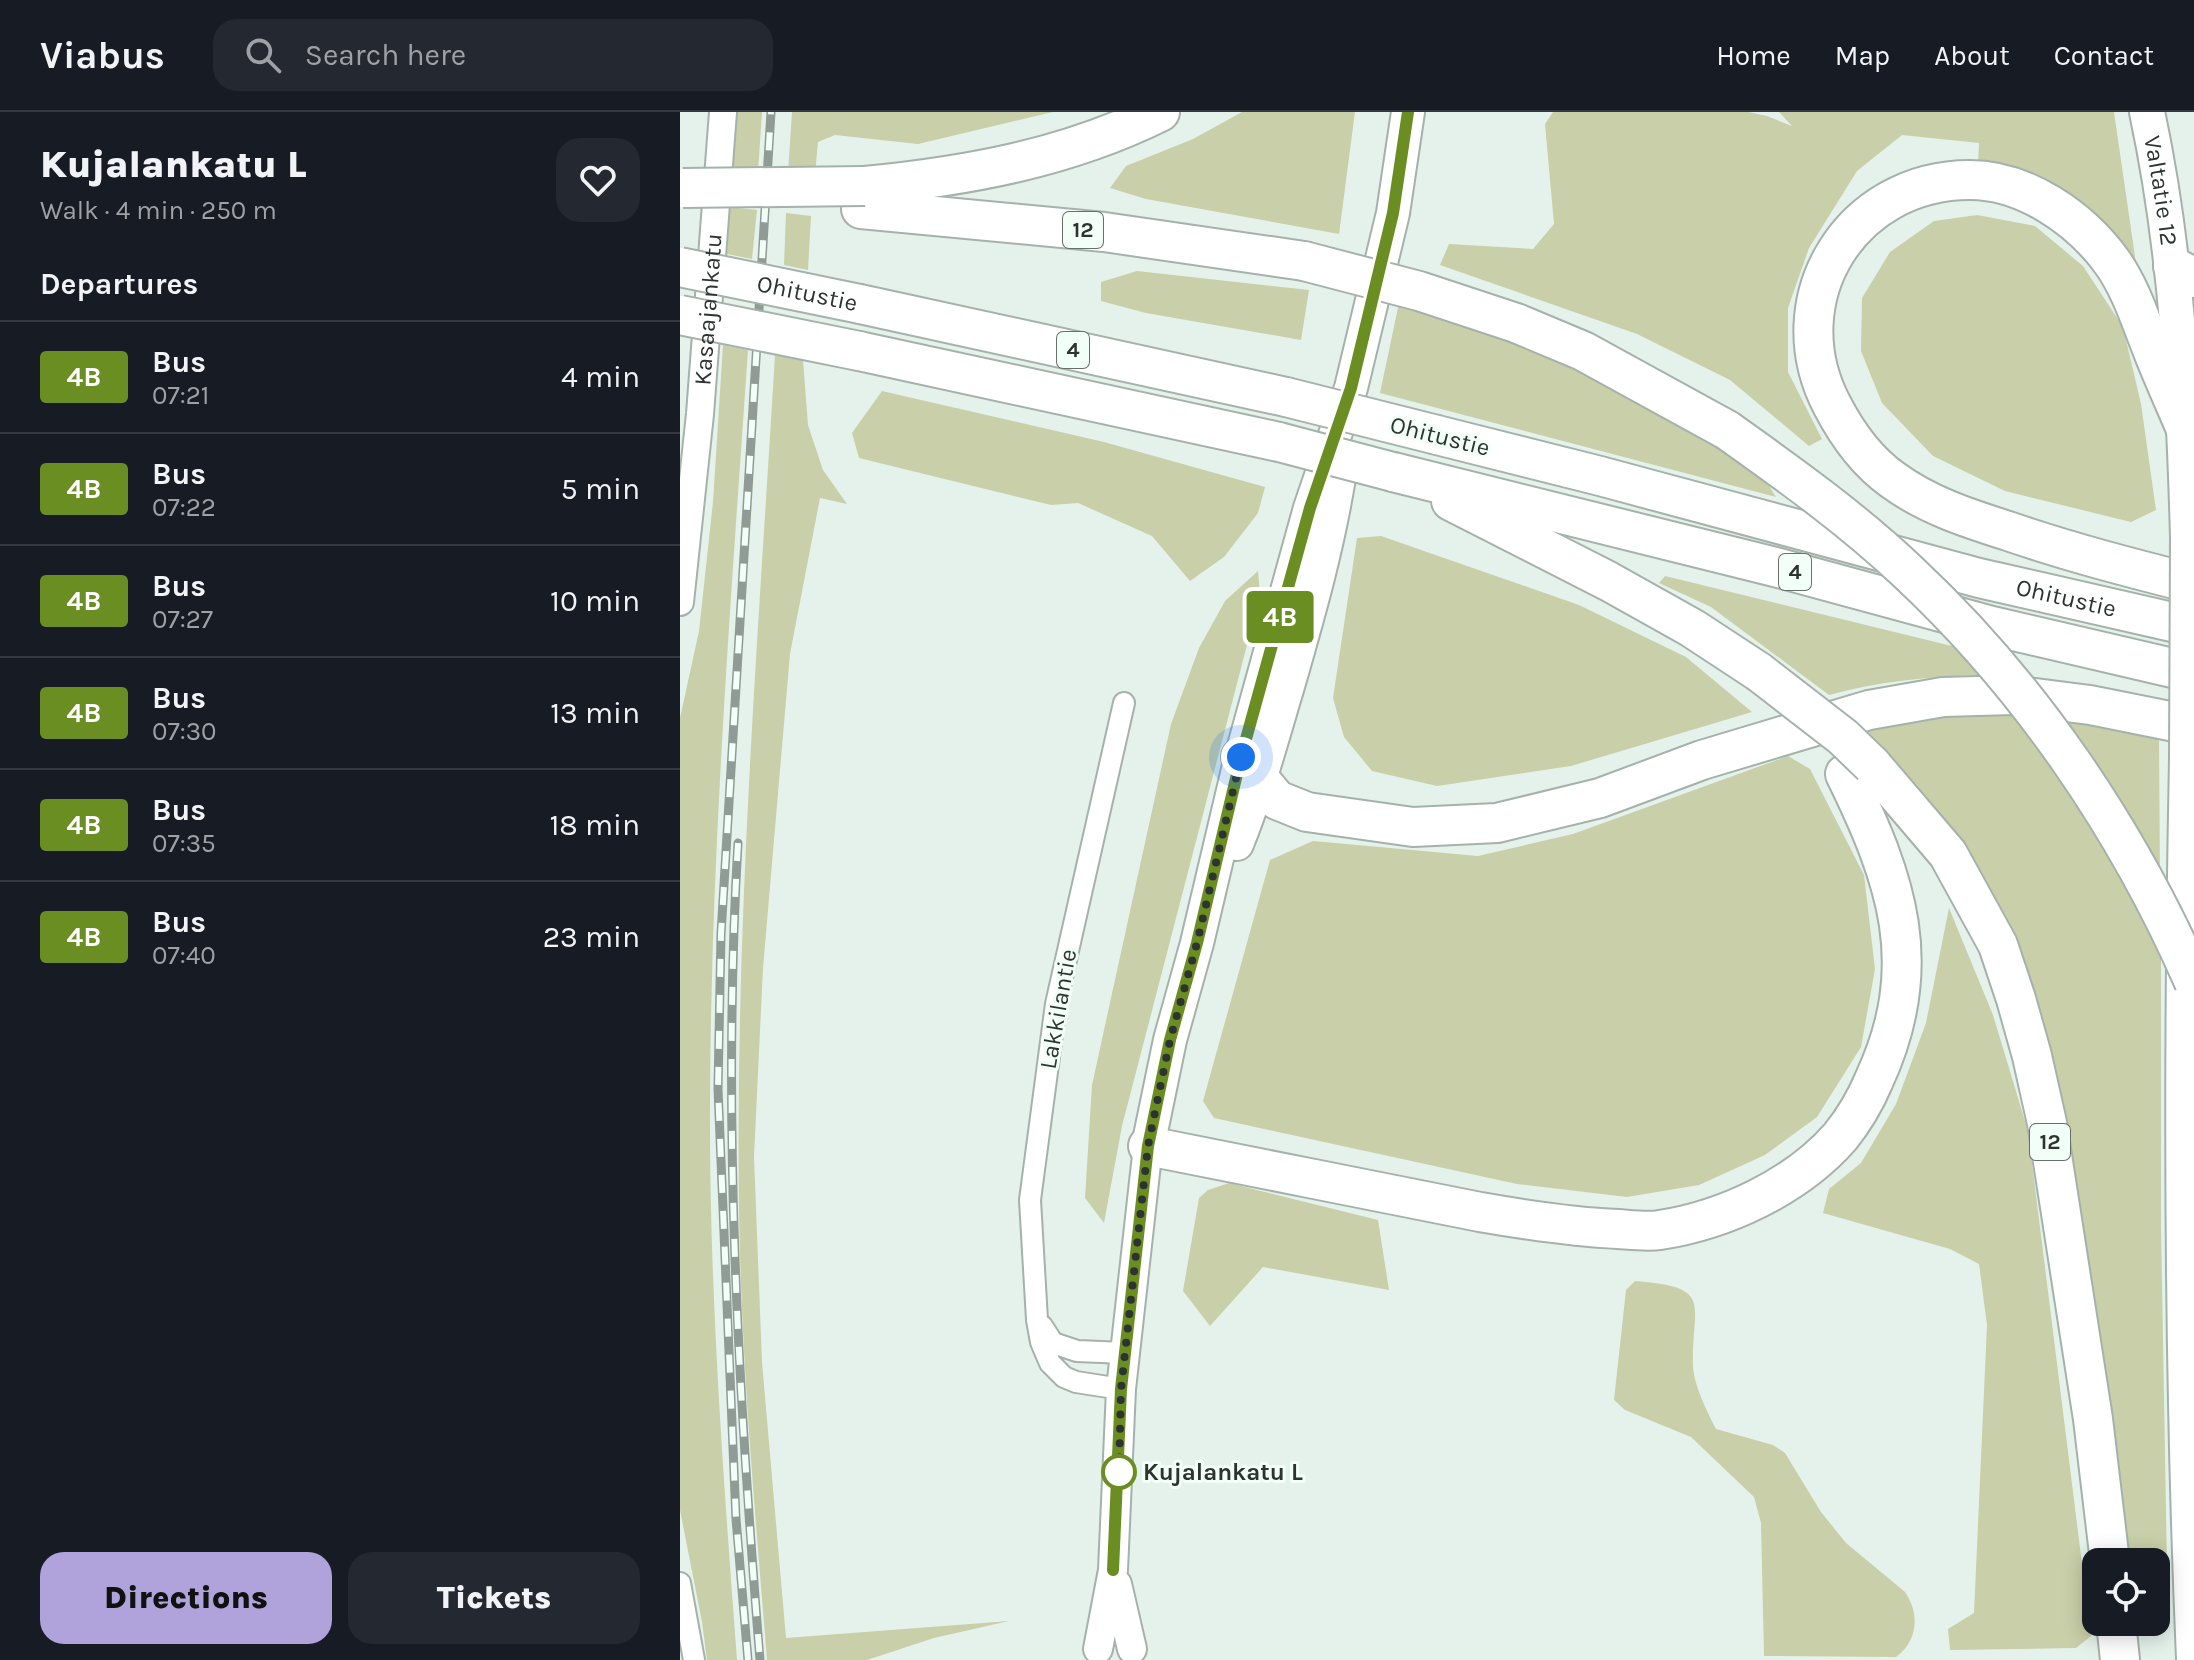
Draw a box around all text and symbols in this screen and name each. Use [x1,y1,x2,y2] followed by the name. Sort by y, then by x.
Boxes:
[213,19,773,91] search box
[40,33,165,78] text: Viabus
[241,33,285,77] icon: search
[305,37,466,73] text: Search here
[1716,39,1791,72] text: Home
[1835,39,1890,72] text: Map
[1934,39,2010,72] text: About
[2054,39,2154,72] text: Contact
[2138,133,2183,247] street label: Valtatie 12
[556,138,640,222] button: heart
[40,142,307,187] text: Kujalankatu L
[40,195,277,226] text: Walk · 4 min · 250 m
[1063,212,1103,248] road number: 12
[688,232,728,386] street label: Kasaajankatu
[40,266,198,302] text: Departures
[755,269,860,317] street label: Ohitustie
[1057,332,1089,368] road number: 4
[152,344,206,380] text: Bus
[561,359,640,395] text: 4 min
[67,360,101,393] text: 4B
[152,380,209,411] text: 07:21
[1387,410,1493,462] street label: Ohitustie
[152,456,206,492] text: Bus
[561,471,640,507] text: 5 min
[67,472,101,505] text: 4B
[152,492,216,523] text: 07:22
[1779,554,1811,590] road number: 4
[152,568,206,604] text: Bus
[2013,573,2119,623] street label: Ohitustie
[550,583,640,619] text: 10 min
[67,584,101,617] text: 4B
[1244,591,1316,643] line badge: 4B
[1263,600,1297,633] text: 4B
[152,604,213,635] text: 07:27
[152,680,206,716] text: Bus
[550,695,640,731] text: 13 min
[67,696,101,729] text: 4B
[152,716,216,747] text: 07:30
[1221,737,1261,777] your location
[152,792,206,828] text: Bus
[549,807,640,843] text: 18 min
[67,808,101,841] text: 4B
[152,828,216,859] text: 07:35
[152,904,206,940] text: Bus
[543,919,640,955] text: 23 min
[67,920,101,953] text: 4B
[152,940,216,971] text: 07:40
[1034,947,1082,1071] street label: Lakkilantie
[2030,1124,2070,1160] road number: 12
[1102,1455,1136,1489] marker: Kujalankatu L
[1143,1458,1303,1486] place label: Kujalankatu L
[2082,1548,2170,1636] map controls
[2082,1548,2170,1636] button: locate
[40,1552,332,1644] button: Directions
[348,1552,640,1644] button: Tickets

